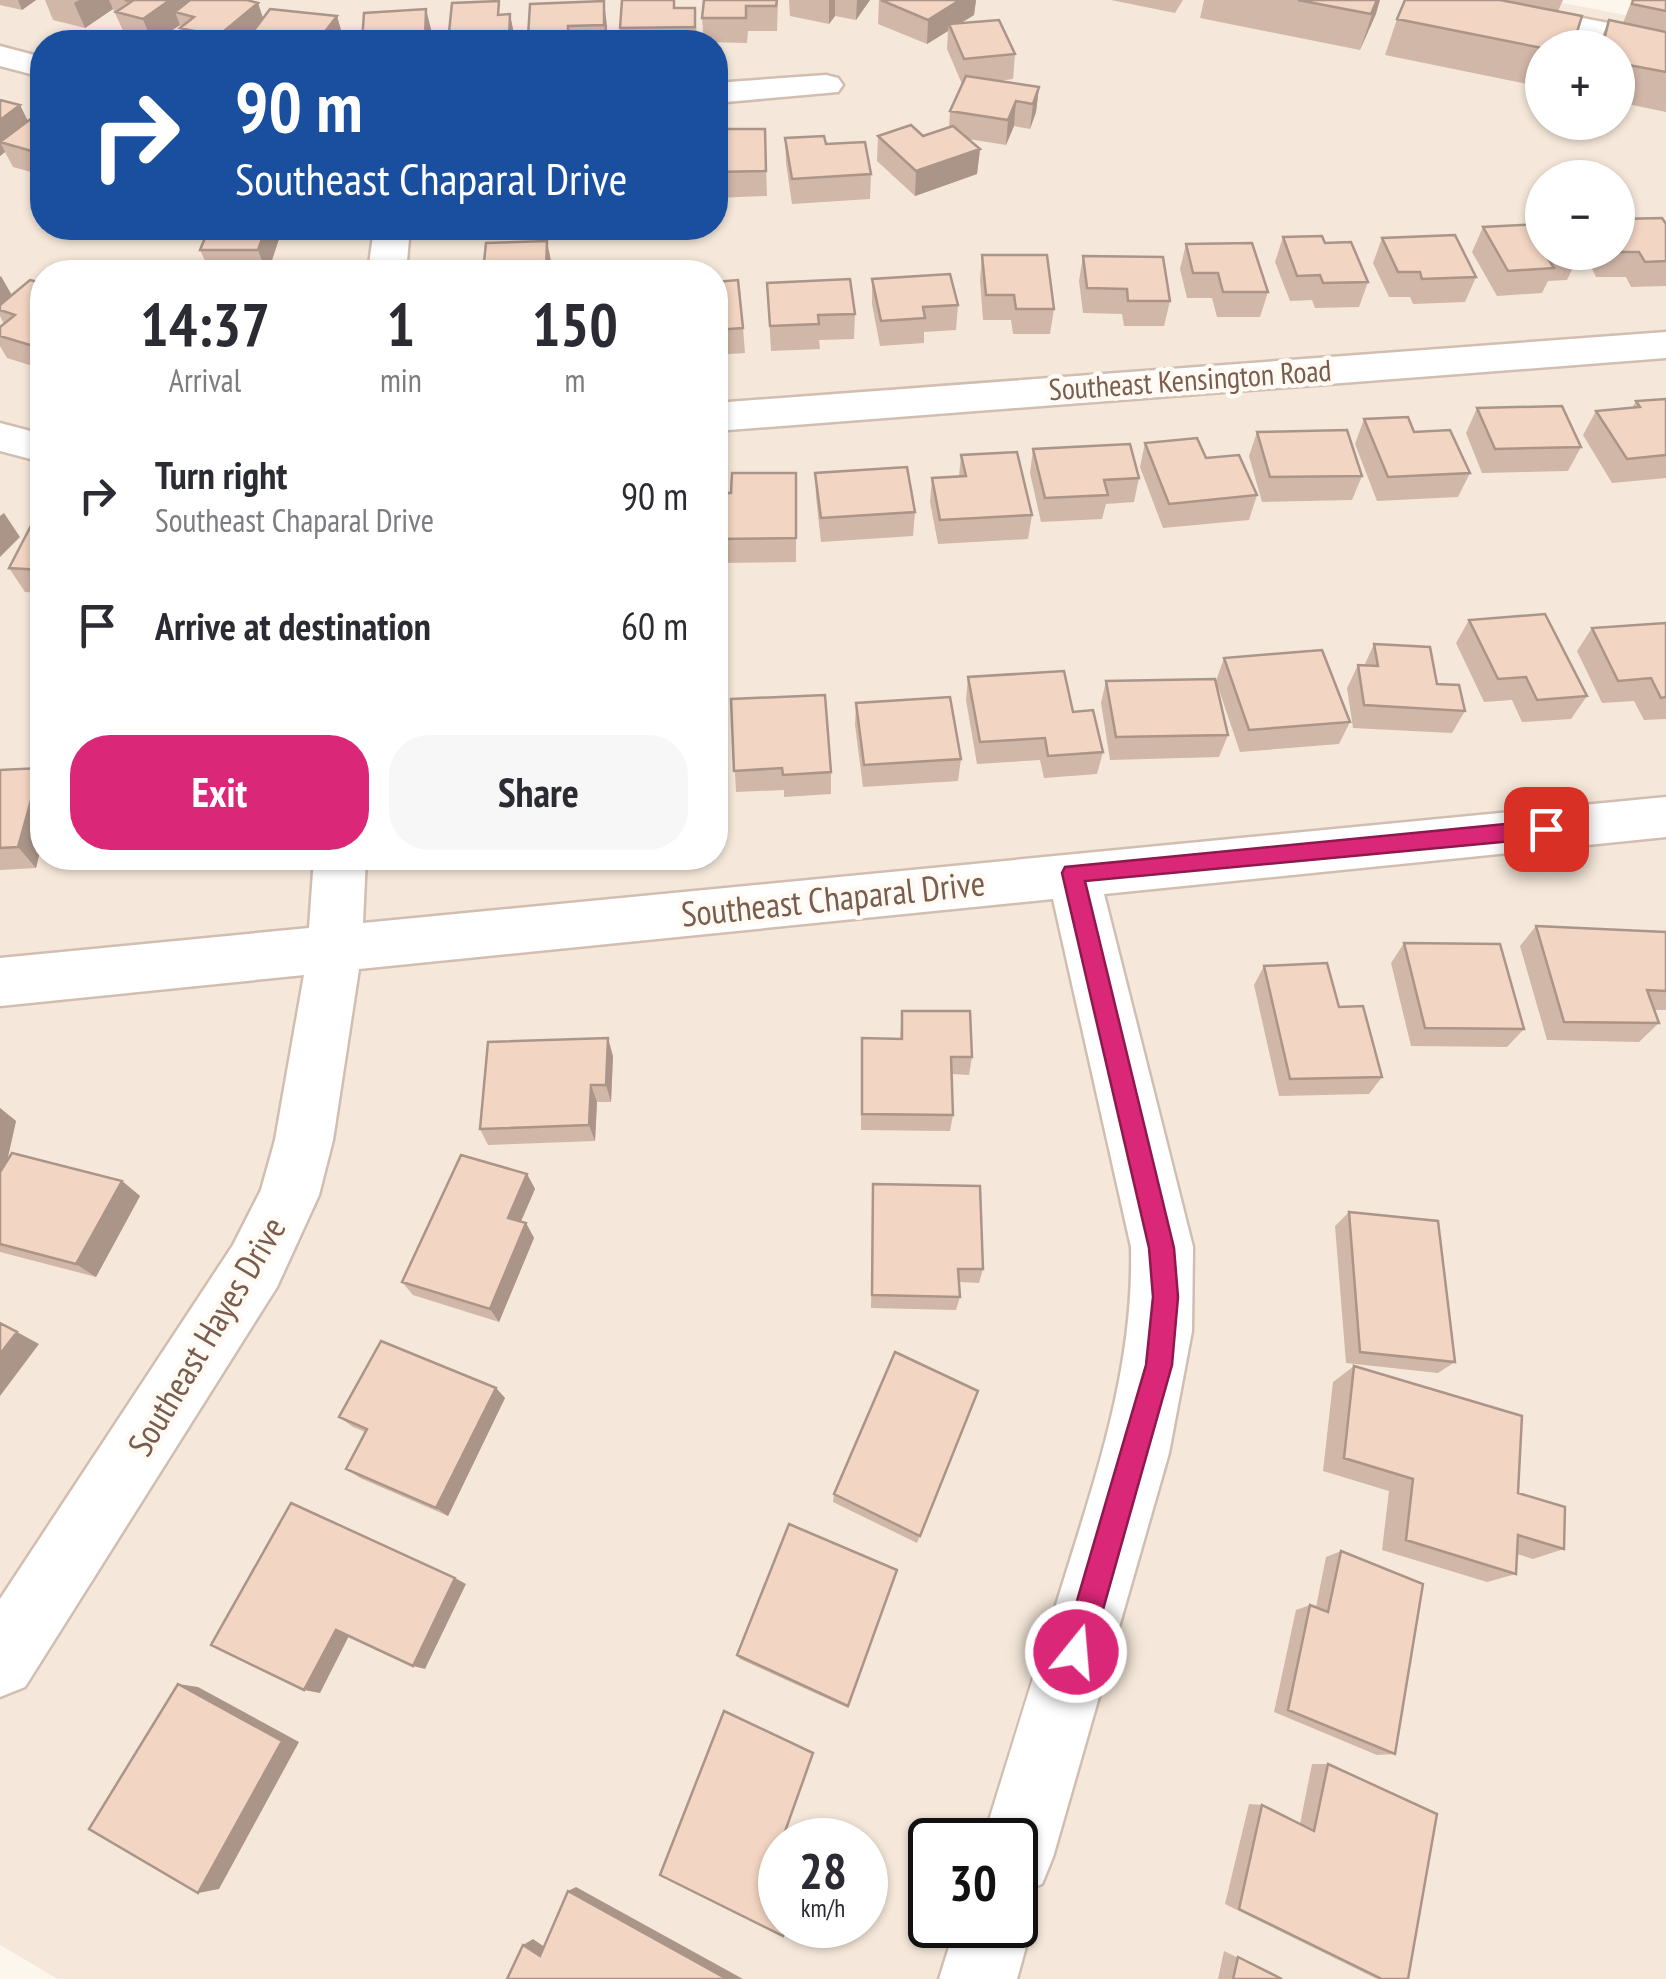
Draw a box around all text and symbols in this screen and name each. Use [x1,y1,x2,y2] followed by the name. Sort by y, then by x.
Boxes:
[1525,30,1635,270] map controls
[1525,30,1635,140] button: +
[235,61,363,151] text: 90 m
[70,70,200,200] icon: right
[235,149,627,207] text: Southeast Chaparal Drive
[1525,160,1635,270] button: −
[140,285,270,363] text: 14:37
[387,285,415,363] text: 1
[532,285,618,363] text: 150
[1047,350,1333,408] street label: Southeast Kensington Road
[169,359,241,401] text: Arrival
[380,359,422,401] text: min
[564,359,585,401] text: m
[155,450,287,499] text: Turn right
[70,468,125,523] icon: right
[621,471,688,520] text: 90 m
[155,499,434,541] text: Southeast Chaparal Drive
[70,598,125,653] icon: arrive
[155,601,431,650] text: Arrive at destination
[621,601,688,650] text: 60 m
[70,735,369,850] button: Exit
[389,735,688,850] button: Share
[1504,787,1589,872] pin
[1519,802,1574,857] icon: arrive
[679,859,987,937] street label: Southeast Chaparal Drive
[117,1208,295,1464] street label: Southeast Hayes Drive
[1024,1600,1128,1704] position arrow
[908,1818,1038,1948] speed limit sign: 30
[799,1838,847,1903] text: 28
[801,1892,845,1924] text: km/h

